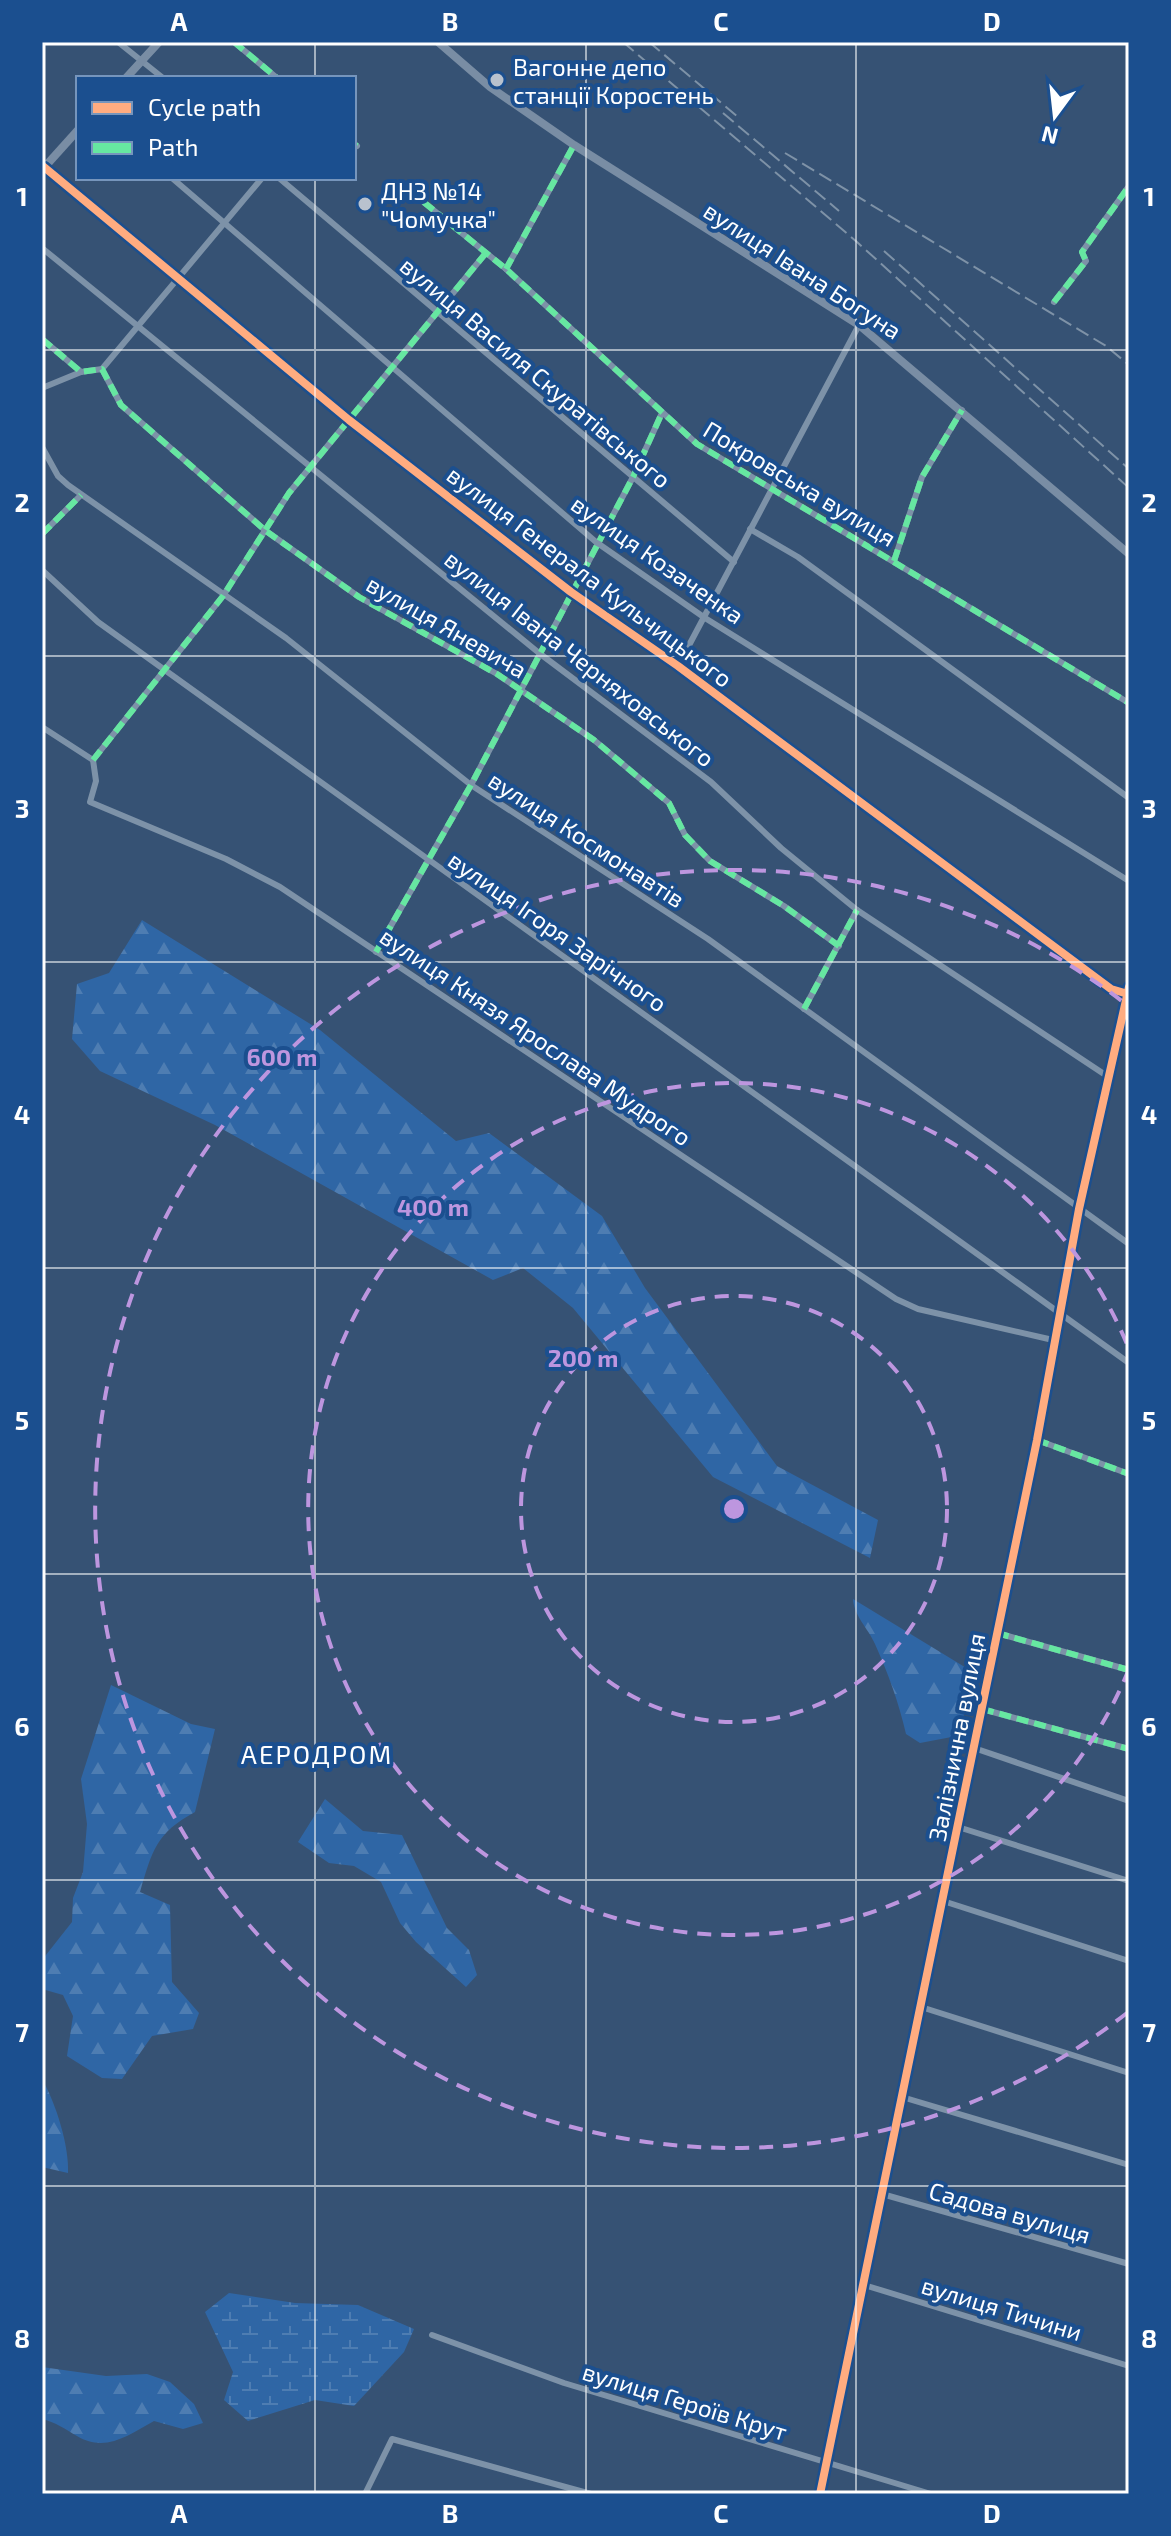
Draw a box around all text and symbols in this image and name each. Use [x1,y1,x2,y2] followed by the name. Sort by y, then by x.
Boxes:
[171,5,188,36] text: A
[442,5,458,36] text: B
[713,5,729,36] text: C
[983,5,1001,36] text: D
[513,52,714,109] place label: Вагонне депо станції Коростень
[488,71,506,89] marker: Вагонне депо станції Коростень
[76,76,356,180] legend
[1015,76,1095,156] north arrow
[148,92,261,121] text: Cycle path
[1039,122,1061,151] text: N
[148,132,198,161] text: Path
[381,176,496,234] place label: ДНЗ №14 "Чомучка"
[16,180,28,211] text: 1
[1143,180,1155,211] text: 1
[356,195,374,213] marker: ДНЗ №14 "Чомучка"
[698,195,907,346] street label: вулиця Івана Богуна
[394,250,677,494] street label: вулиця Василя Скуратівського
[698,414,901,553] street label: Покровська вулиця
[441,459,738,694] street label: вулиця Генерала Кульчицького
[14,486,30,517] text: 2
[1141,486,1157,517] text: 2
[566,489,750,630] street label: вулиця Козаченка
[439,544,721,773] street label: вулиця Івана Черняховського
[361,568,532,685] street label: вулиця Яневича
[483,765,691,914] street label: вулиця Космонавтів
[15,792,29,823] text: 3
[1142,792,1156,823] text: 3
[443,845,673,1018] street label: вулиця Ігоря Зарічного
[374,921,697,1152] street label: вулиця Князя Ярослава Мудрого
[247,1042,317,1071] text: 600 m
[14,1098,30,1129] text: 4
[1141,1098,1157,1129] text: 4
[397,1192,469,1221] text: 400 m
[548,1343,618,1372] text: 200 m
[15,1404,29,1435] text: 5
[1142,1404,1156,1435] text: 5
[720,1495,748,1523] centre of rings
[922,1631,991,1844] street label: Залізнична вулиця
[14,1710,30,1741] text: 6
[1141,1710,1157,1741] text: 6
[241,1738,393,1769] district label: АЕРОДРОМ
[15,2016,29,2047] text: 7
[1142,2016,1156,2047] text: 7
[926,2175,1094,2250] street label: Садова вулиця
[918,2270,1086,2347] street label: вулиця Тичини
[14,2322,30,2353] text: 8
[1141,2322,1157,2353] text: 8
[579,2356,791,2447] street label: вулиця Героїв Крут
[171,2497,188,2528] text: A
[442,2497,458,2528] text: B
[713,2497,729,2528] text: C
[983,2497,1001,2528] text: D

